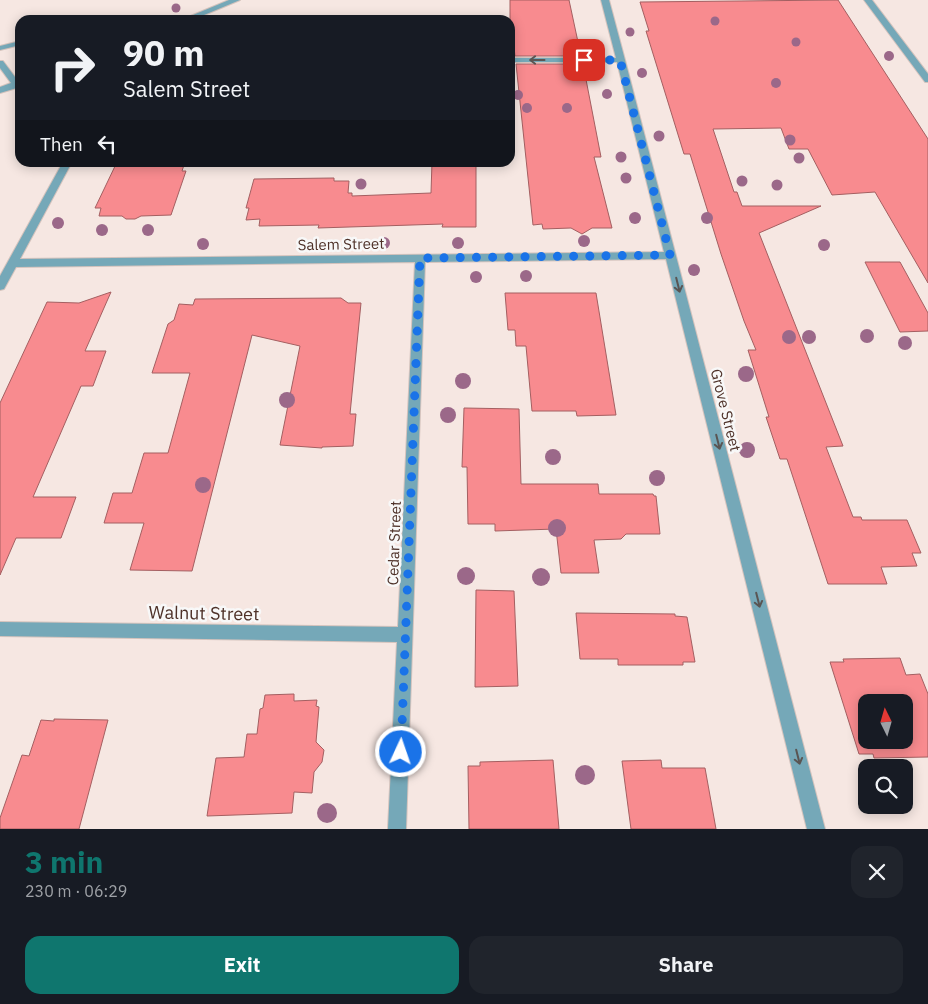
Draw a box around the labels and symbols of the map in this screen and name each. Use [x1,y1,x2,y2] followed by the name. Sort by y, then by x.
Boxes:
[563,39,605,81] pin
[529,55,546,65] one-way arrow
[297,234,385,254] street label: Salem Street
[674,276,683,292] one-way arrow
[707,367,745,453] street label: Grove Street
[713,434,723,450] one-way arrow
[383,500,405,586] street label: Cedar Street
[753,591,763,607] one-way arrow
[148,601,260,625] street label: Walnut Street
[858,694,912,749] north arrow
[374,725,426,777] position arrow
[793,749,803,765] one-way arrow

